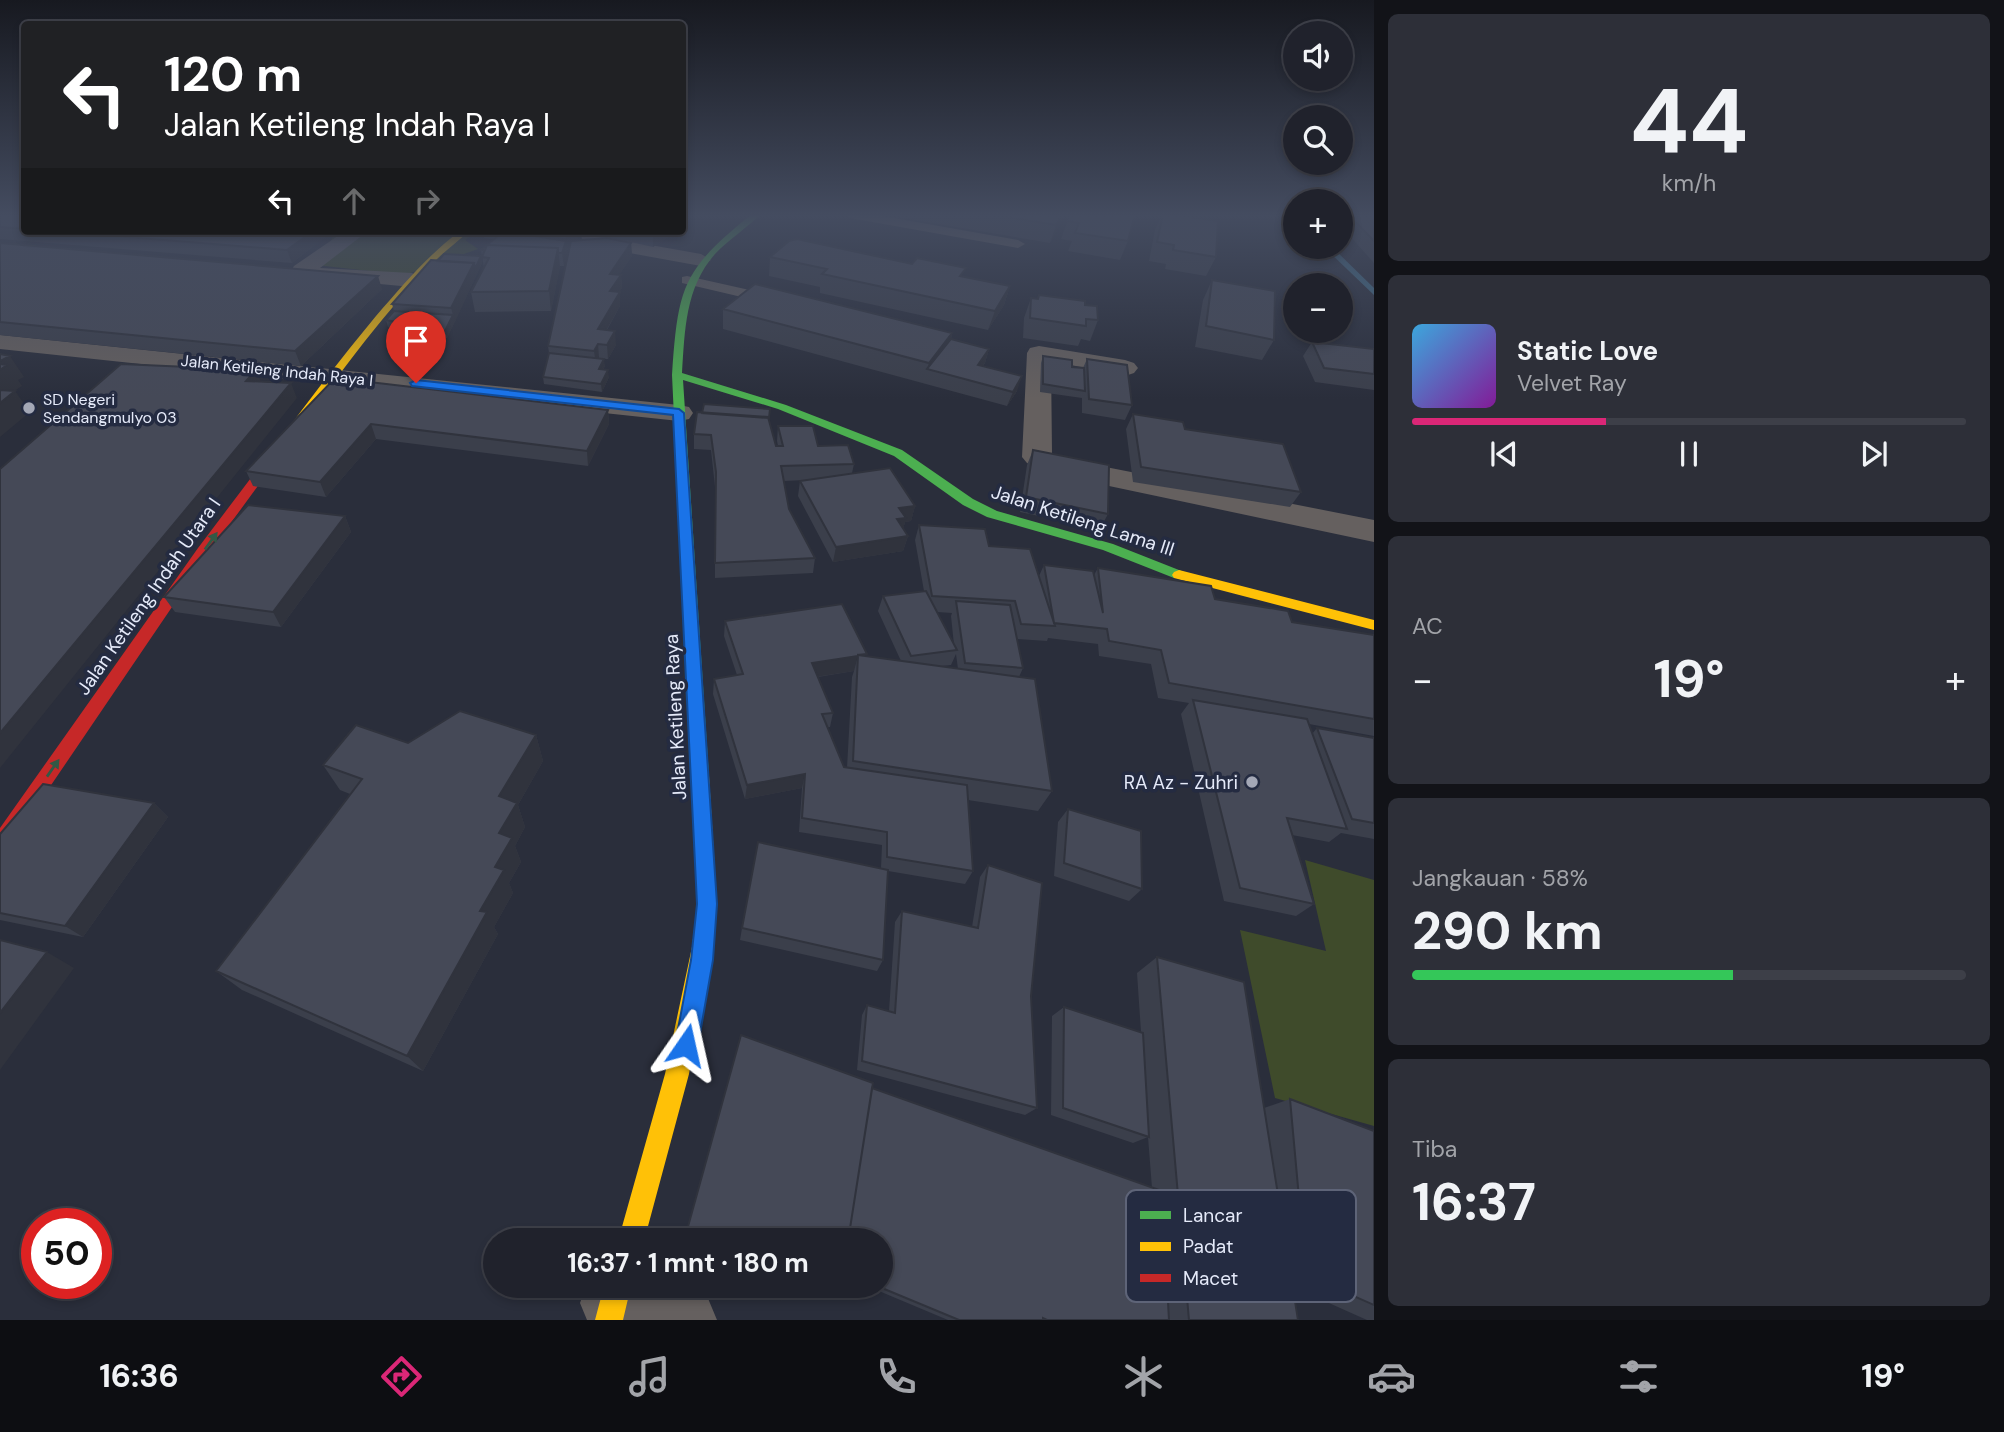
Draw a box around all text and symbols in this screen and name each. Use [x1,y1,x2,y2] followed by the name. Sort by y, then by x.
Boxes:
[1283,21,1353,343] map controls
[1283,21,1353,91] button: sound
[164,42,302,106] text: 120 m
[49,49,140,140] icon: left
[1630,63,1748,181] text: 44
[164,104,550,146] text: Jalan Ketileng Indah Raya I
[1283,105,1353,175] button: search
[1662,168,1716,198] text: km/h
[262,182,300,220] icon: left
[335,182,373,220] icon: ahead
[408,182,446,220] icon: right
[1283,189,1353,259] button: +
[1283,273,1353,343] button: −
[386,311,446,383] pin
[397,322,435,360] icon: arrive
[1517,334,1658,368] text: Static Love
[180,350,374,391] street label: Jalan Ketileng Indah Raya I
[1517,368,1627,398] text: Velvet Ray
[43,389,177,428] place label: SD Negeri Sendangmulyo 03
[21,400,37,416] marker: SD Negeri Sendangmulyo 03
[1485,435,1523,473] icon: previous
[1670,435,1708,473] icon: pause
[1855,435,1893,473] icon: next
[988,479,1178,562] street label: Jalan Ketileng Lama III
[71,493,226,700] street label: Jalan Ketileng Indah Utara I
[203,532,218,550] one-way arrow
[1412,611,1443,641] text: AC
[659,633,692,801] street label: Jalan Ketileng Raya
[1654,645,1724,713] text: 19°
[1412,655,1433,705] text: −
[1945,655,1966,705] text: +
[46,758,59,777] one-way arrow
[1124,770,1238,795] place label: RA Az - Zuhri
[1244,774,1260,790] marker: RA Az - Zuhri
[1412,863,1588,893] text: Jangkauan · 58%
[1412,897,1603,965] text: 290 km
[649,1008,723,1082] position arrow
[1412,1134,1457,1164] text: Tiba
[1412,1168,1536,1236] text: 16:37
[1126,1190,1356,1302] legend
[1183,1203,1243,1228] text: Lancar
[21,1208,112,1299] speed limit sign: 50
[1183,1234,1233,1259] text: Padat
[567,1246,809,1280] text: 16:37 · 1 mnt · 180 m
[1183,1266,1238,1291] text: Macet
[377,1352,426,1401] icon: directions
[625,1352,674,1401] icon: music
[872,1352,921,1401] icon: phone
[1119,1352,1168,1401] icon: climate
[1367,1352,1416,1401] icon: car
[1614,1352,1663,1401] icon: filters
[99,1355,179,1397] text: 16:36
[1861,1355,1905,1397] text: 19°

